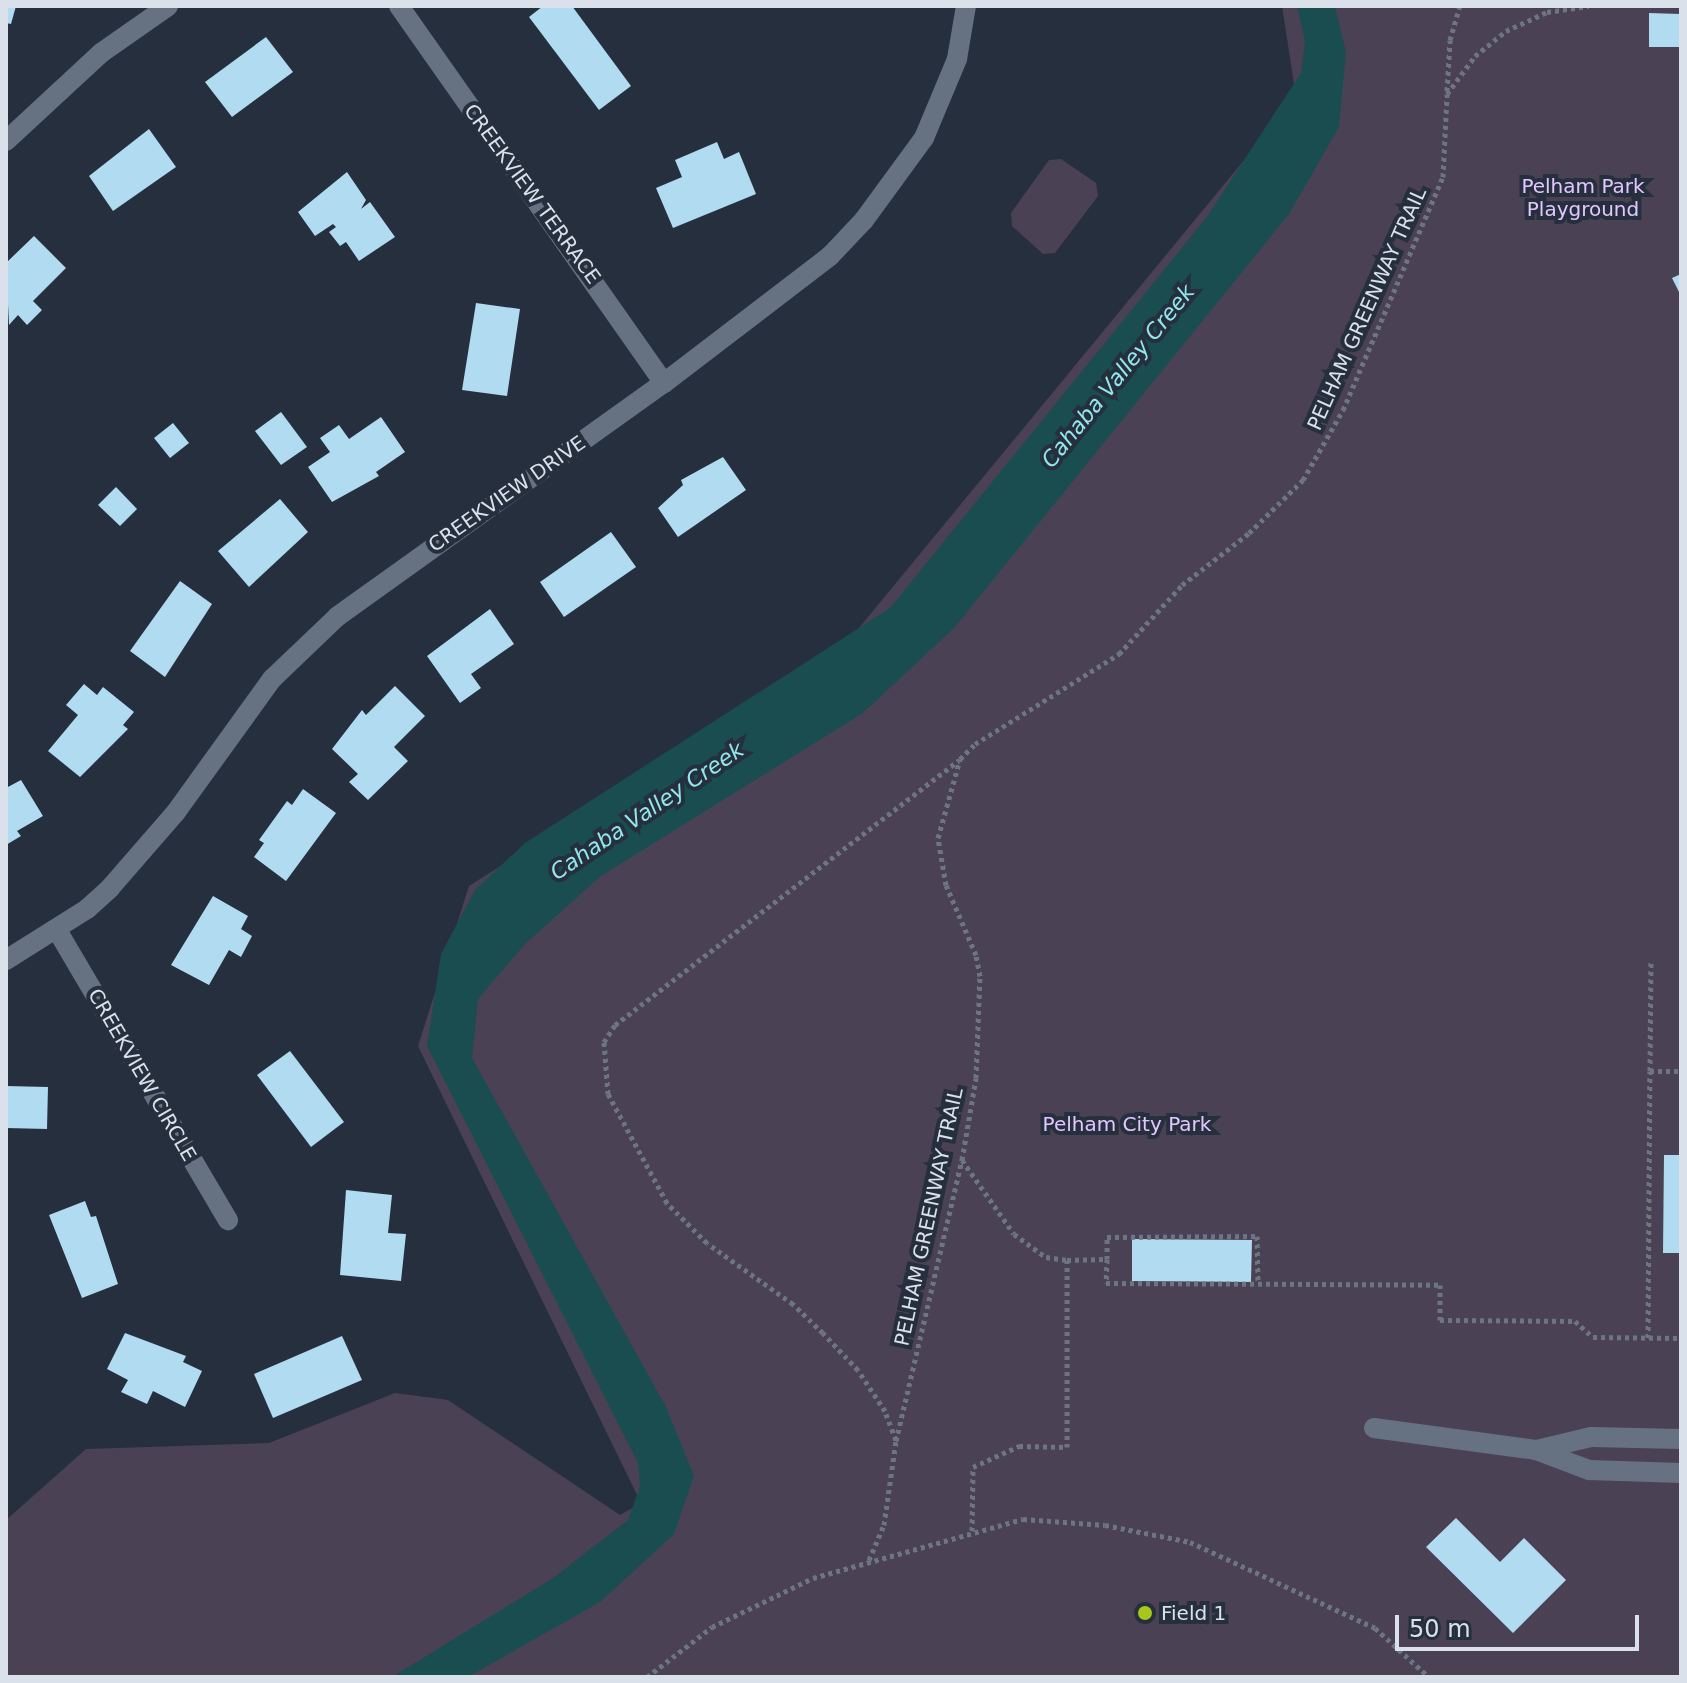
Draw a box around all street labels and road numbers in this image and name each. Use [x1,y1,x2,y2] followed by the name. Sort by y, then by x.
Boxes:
[459,99,605,289] street label: CREEKVIEW TERRACE
[1303,184,1431,434] street label: PELHAM GREENWAY TRAIL
[424,431,590,557] street label: CREEKVIEW DRIVE
[83,985,201,1165] street label: CREEKVIEW CIRCLE
[890,1086,968,1348] street label: PELHAM GREENWAY TRAIL

